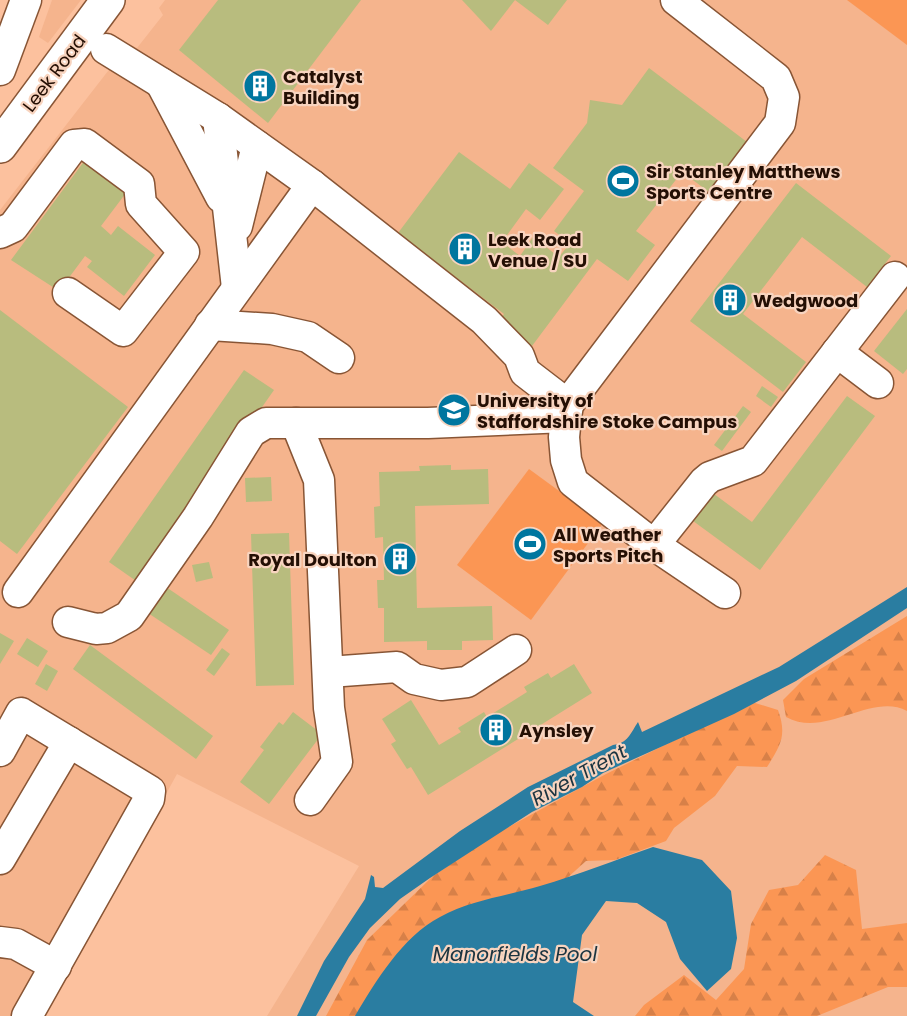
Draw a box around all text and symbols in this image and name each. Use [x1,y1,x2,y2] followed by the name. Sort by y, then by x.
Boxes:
[17,29,91,117] street label: Leek Road
[283,64,363,110] place label: Catalyst Building
[242,68,278,104] building icon: Catalyst Building
[646,159,840,205] place label: Sir Stanley Matthews Sports Centre
[605,163,641,199] sports icon: Sir Stanley Matthews Sports Centre
[488,227,587,273] place label: Leek Road Venue / SU
[447,231,483,267] building icon: Leek Road Venue / SU
[712,282,748,318] building icon: Wedgwood
[753,288,858,313] place label: Wedgwood
[477,388,737,434] place label: University of Staffordshire Stoke Campus
[436,392,472,428] school or university icon: University of Staffordshire Stoke Campus
[553,522,664,568] place label: All Weather Sports Pitch
[512,526,548,562] sports icon: All Weather Sports Pitch
[382,541,418,577] building icon: Royal Doulton
[248,547,377,572] place label: Royal Doulton
[478,712,514,748] building icon: Aynsley
[519,718,594,743] place label: Aynsley
[526,737,632,813] water label: River Trent
[433,940,597,968] water label: Manorfields Pool

